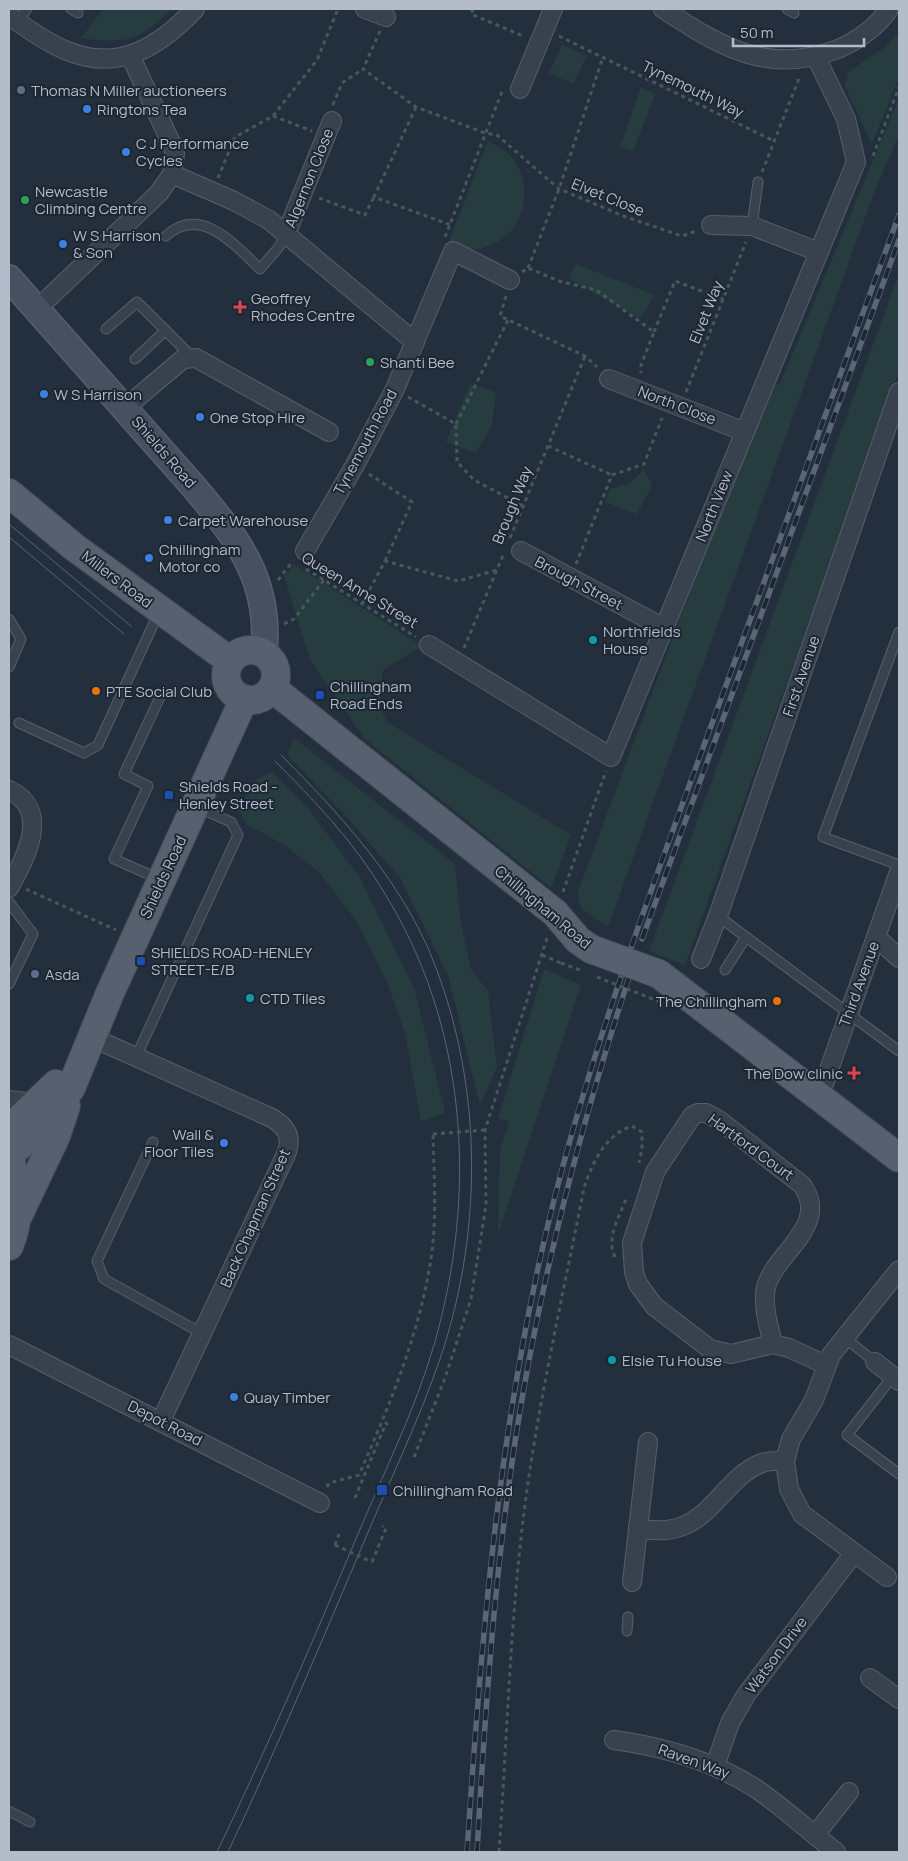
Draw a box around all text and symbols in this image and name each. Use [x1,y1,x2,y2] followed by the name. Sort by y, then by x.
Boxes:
[733,15,864,47] scale bar
[740,22,774,43] text: 50 m
[639,55,747,123] street label: Tynemouth Way
[31,80,227,101] place label: Thomas N Miller auctioneers
[15,84,27,96] marker: Thomas N Miller auctioneers
[97,99,187,120] place label: Ringtons Tea
[81,103,93,115] marker: Ringtons Tea
[280,125,339,231] street label: Algernon Close
[136,133,249,171] place label: C J Performance Cycles
[120,146,132,158] marker: C J Performance Cycles
[568,173,648,221] street label: Elvet Close
[35,181,147,219] place label: Newcastle Climbing Centre
[19,194,31,206] marker: Newcastle Climbing Centre
[73,225,161,263] place label: W S Harrison & Son
[57,238,69,250] marker: W S Harrison & Son
[684,277,728,347] street label: Elvet Way
[251,288,355,326] place label: Geoffrey Rhodes Centre
[233,300,247,314] marker: Geoffrey Rhodes Centre
[380,352,455,373] place label: Shanti Bee
[364,356,376,368] marker: Shanti Bee
[635,380,719,430] street label: North Close
[54,384,142,405] place label: W S Harrison
[328,385,402,499] street label: Tynemouth Road
[38,388,50,400] marker: W S Harrison
[210,407,305,428] place label: One Stop Hire
[127,411,201,493] street label: Shields Road
[194,411,206,423] marker: One Stop Hire
[487,463,537,547] street label: Brough Way
[690,467,738,545] street label: North View
[178,510,308,531] place label: Carpet Warehouse
[162,514,174,526] marker: Carpet Warehouse
[159,539,240,577] place label: Chillingham Motor co
[77,546,157,612] street label: Millers Road
[298,547,422,633] street label: Queen Anne Street
[531,551,627,615] street label: Brough Street
[143,552,155,564] marker: Chillingham Motor co
[603,621,681,659] place label: Northfields House
[777,632,825,719] street label: First Avenue
[587,634,599,646] marker: Northfields House
[330,676,411,714] place label: Chillingham Road Ends
[106,681,212,702] place label: PTE Social Club
[90,685,102,697] marker: PTE Social Club
[314,689,326,701] marker: Chillingham Road Ends
[179,776,278,814] place label: Shields Road - Henley Street
[163,789,175,801] marker: Shields Road - Henley Street
[135,832,191,922] street label: Shields Road
[490,860,596,954] street label: Chillingham Road
[834,938,884,1030] street label: Third Avenue
[151,942,313,980] place label: SHIELDS ROAD-HENLEY STREET-E/B
[135,955,147,967] marker: SHIELDS ROAD-HENLEY STREET-E/B
[45,964,80,985] place label: Asda
[29,968,41,980] marker: Asda
[260,988,325,1009] place label: CTD Tiles
[656,991,767,1012] place label: The Chillingham
[244,992,256,1004] marker: CTD Tiles
[771,995,783,1007] marker: The Chillingham
[744,1063,843,1084] place label: The Dow clinic
[847,1066,861,1080] marker: The Dow clinic
[704,1109,798,1185] street label: Hartford Court
[144,1124,214,1162] place label: Wall & Floor Tiles
[218,1137,230,1149] marker: Wall & Floor Tiles
[215,1145,295,1291] street label: Back Chapman Street
[622,1350,722,1371] place label: Elsie Tu House
[606,1354,618,1366] marker: Elsie Tu House
[244,1387,331,1408] place label: Quay Timber
[228,1391,240,1403] marker: Quay Timber
[124,1395,206,1451] street label: Depot Road
[393,1480,513,1501] place label: Chillingham Road
[375,1483,389,1497] marker: Chillingham Road
[740,1612,812,1698] street label: Watson Drive
[655,1738,733,1784] street label: Raven Way

